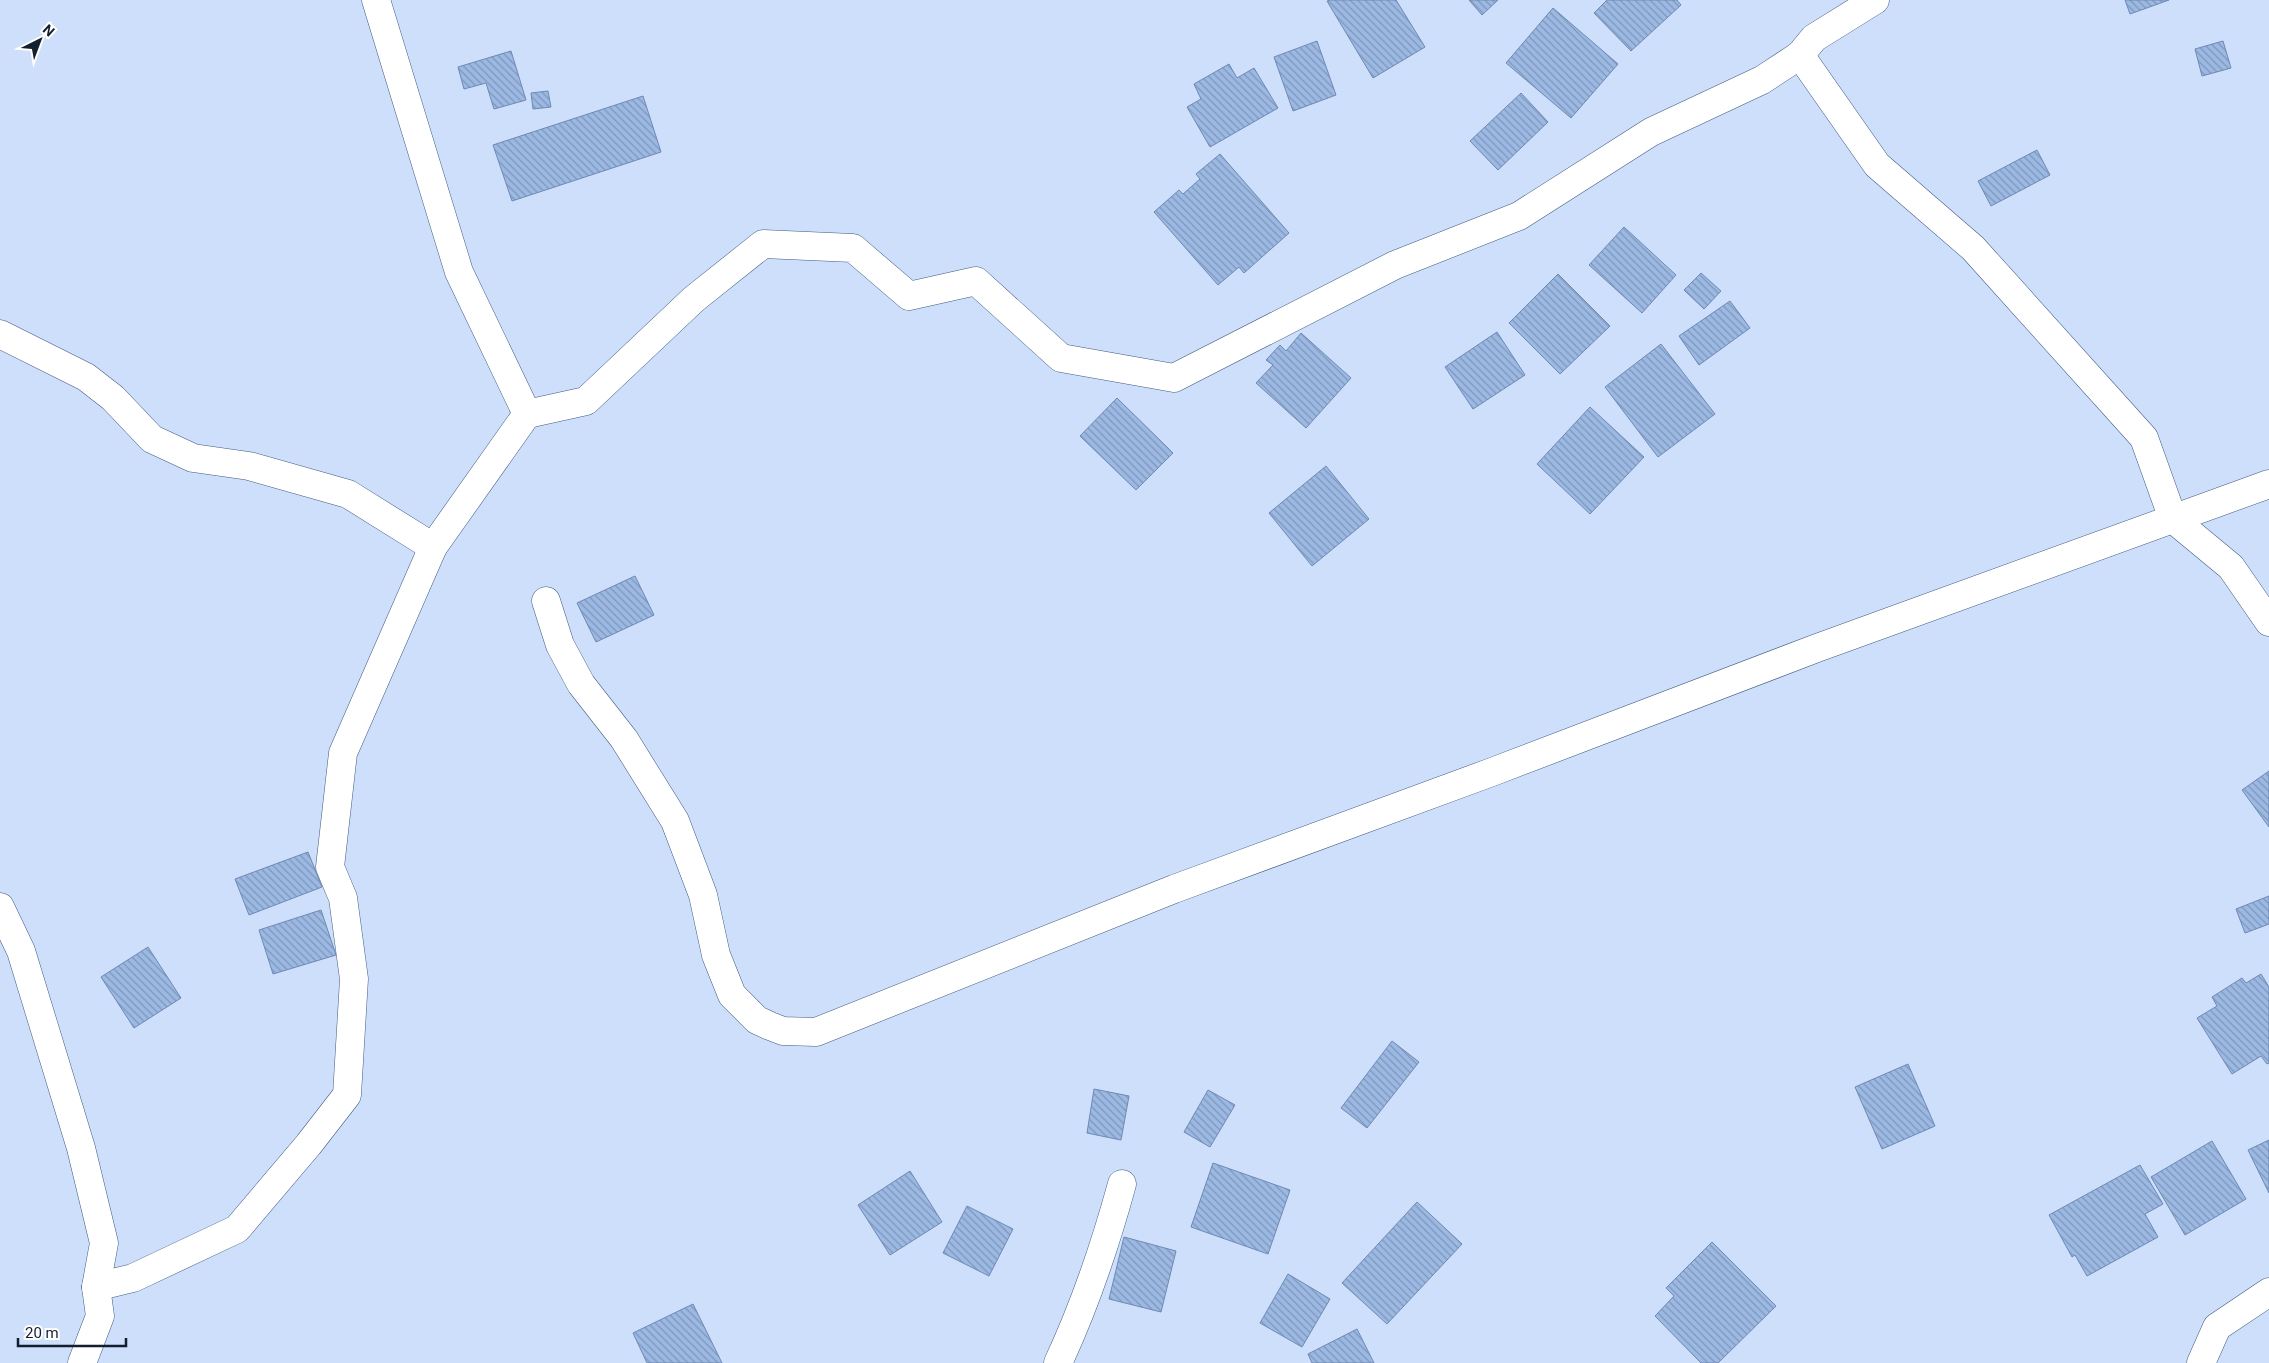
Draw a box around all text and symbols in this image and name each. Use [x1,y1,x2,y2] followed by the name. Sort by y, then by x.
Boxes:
[15,15,65,65] north arrow
[40,21,58,40] text: N
[18,1316,125,1348] scale bar
[25,1324,59,1342] text: 20 m

